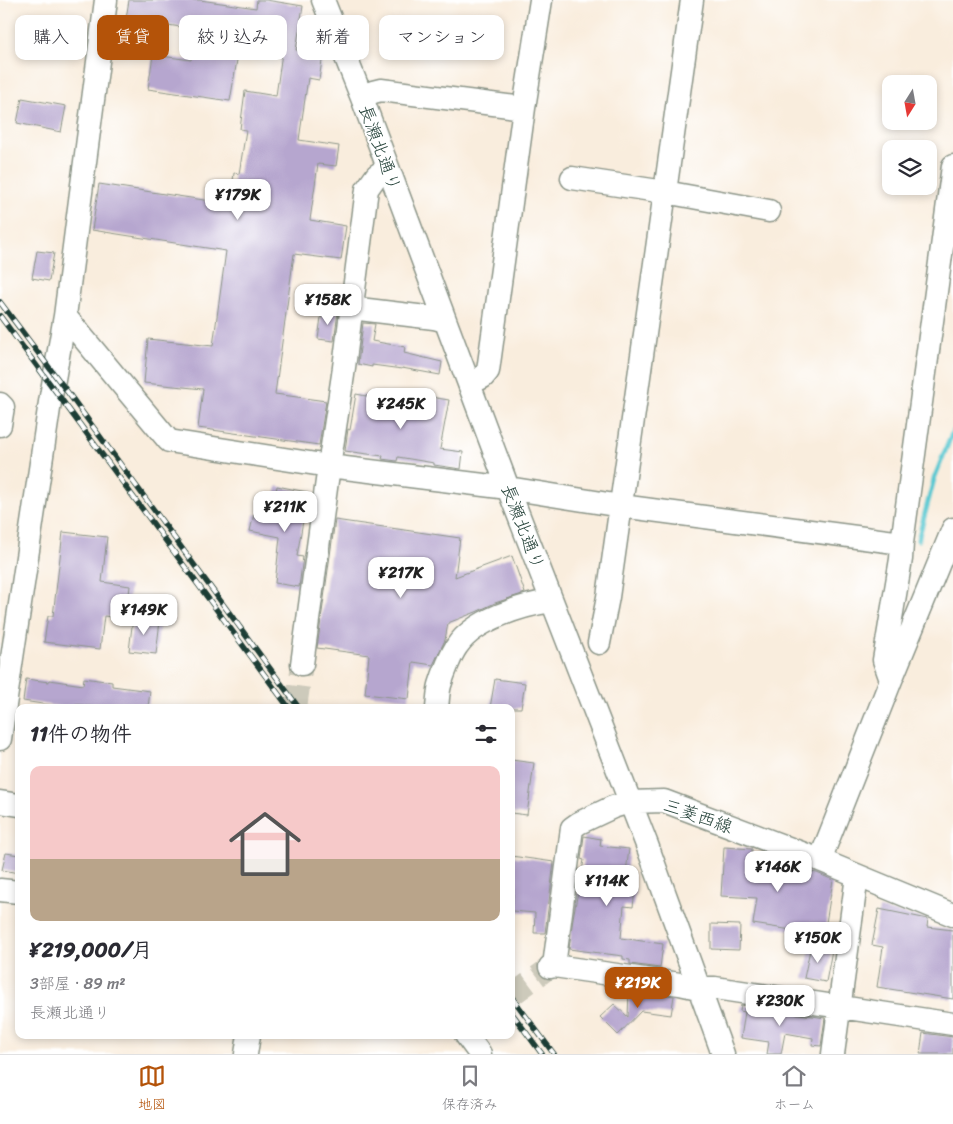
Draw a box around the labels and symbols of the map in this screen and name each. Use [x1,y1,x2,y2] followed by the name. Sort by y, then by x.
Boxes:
[882,75,938,130] north arrow
[350,100,410,196] street label: 長瀬北通り
[203,178,273,221] pin: ¥179K
[293,284,363,326] pin: ¥158K
[366,388,436,430] pin: ¥245K
[492,479,554,575] street label: 長瀬北通り
[250,490,320,533] pin: ¥211K
[366,556,436,599] pin: ¥217K
[109,594,179,636] pin: ¥149K
[659,789,737,843] street label: 三菱西線
[743,850,813,893] pin: ¥146K
[572,864,642,907] pin: ¥114K
[783,922,853,964] pin: ¥150K
[603,966,673,1009] pin: ¥219K
[745,984,815,1027] pin: ¥230K

